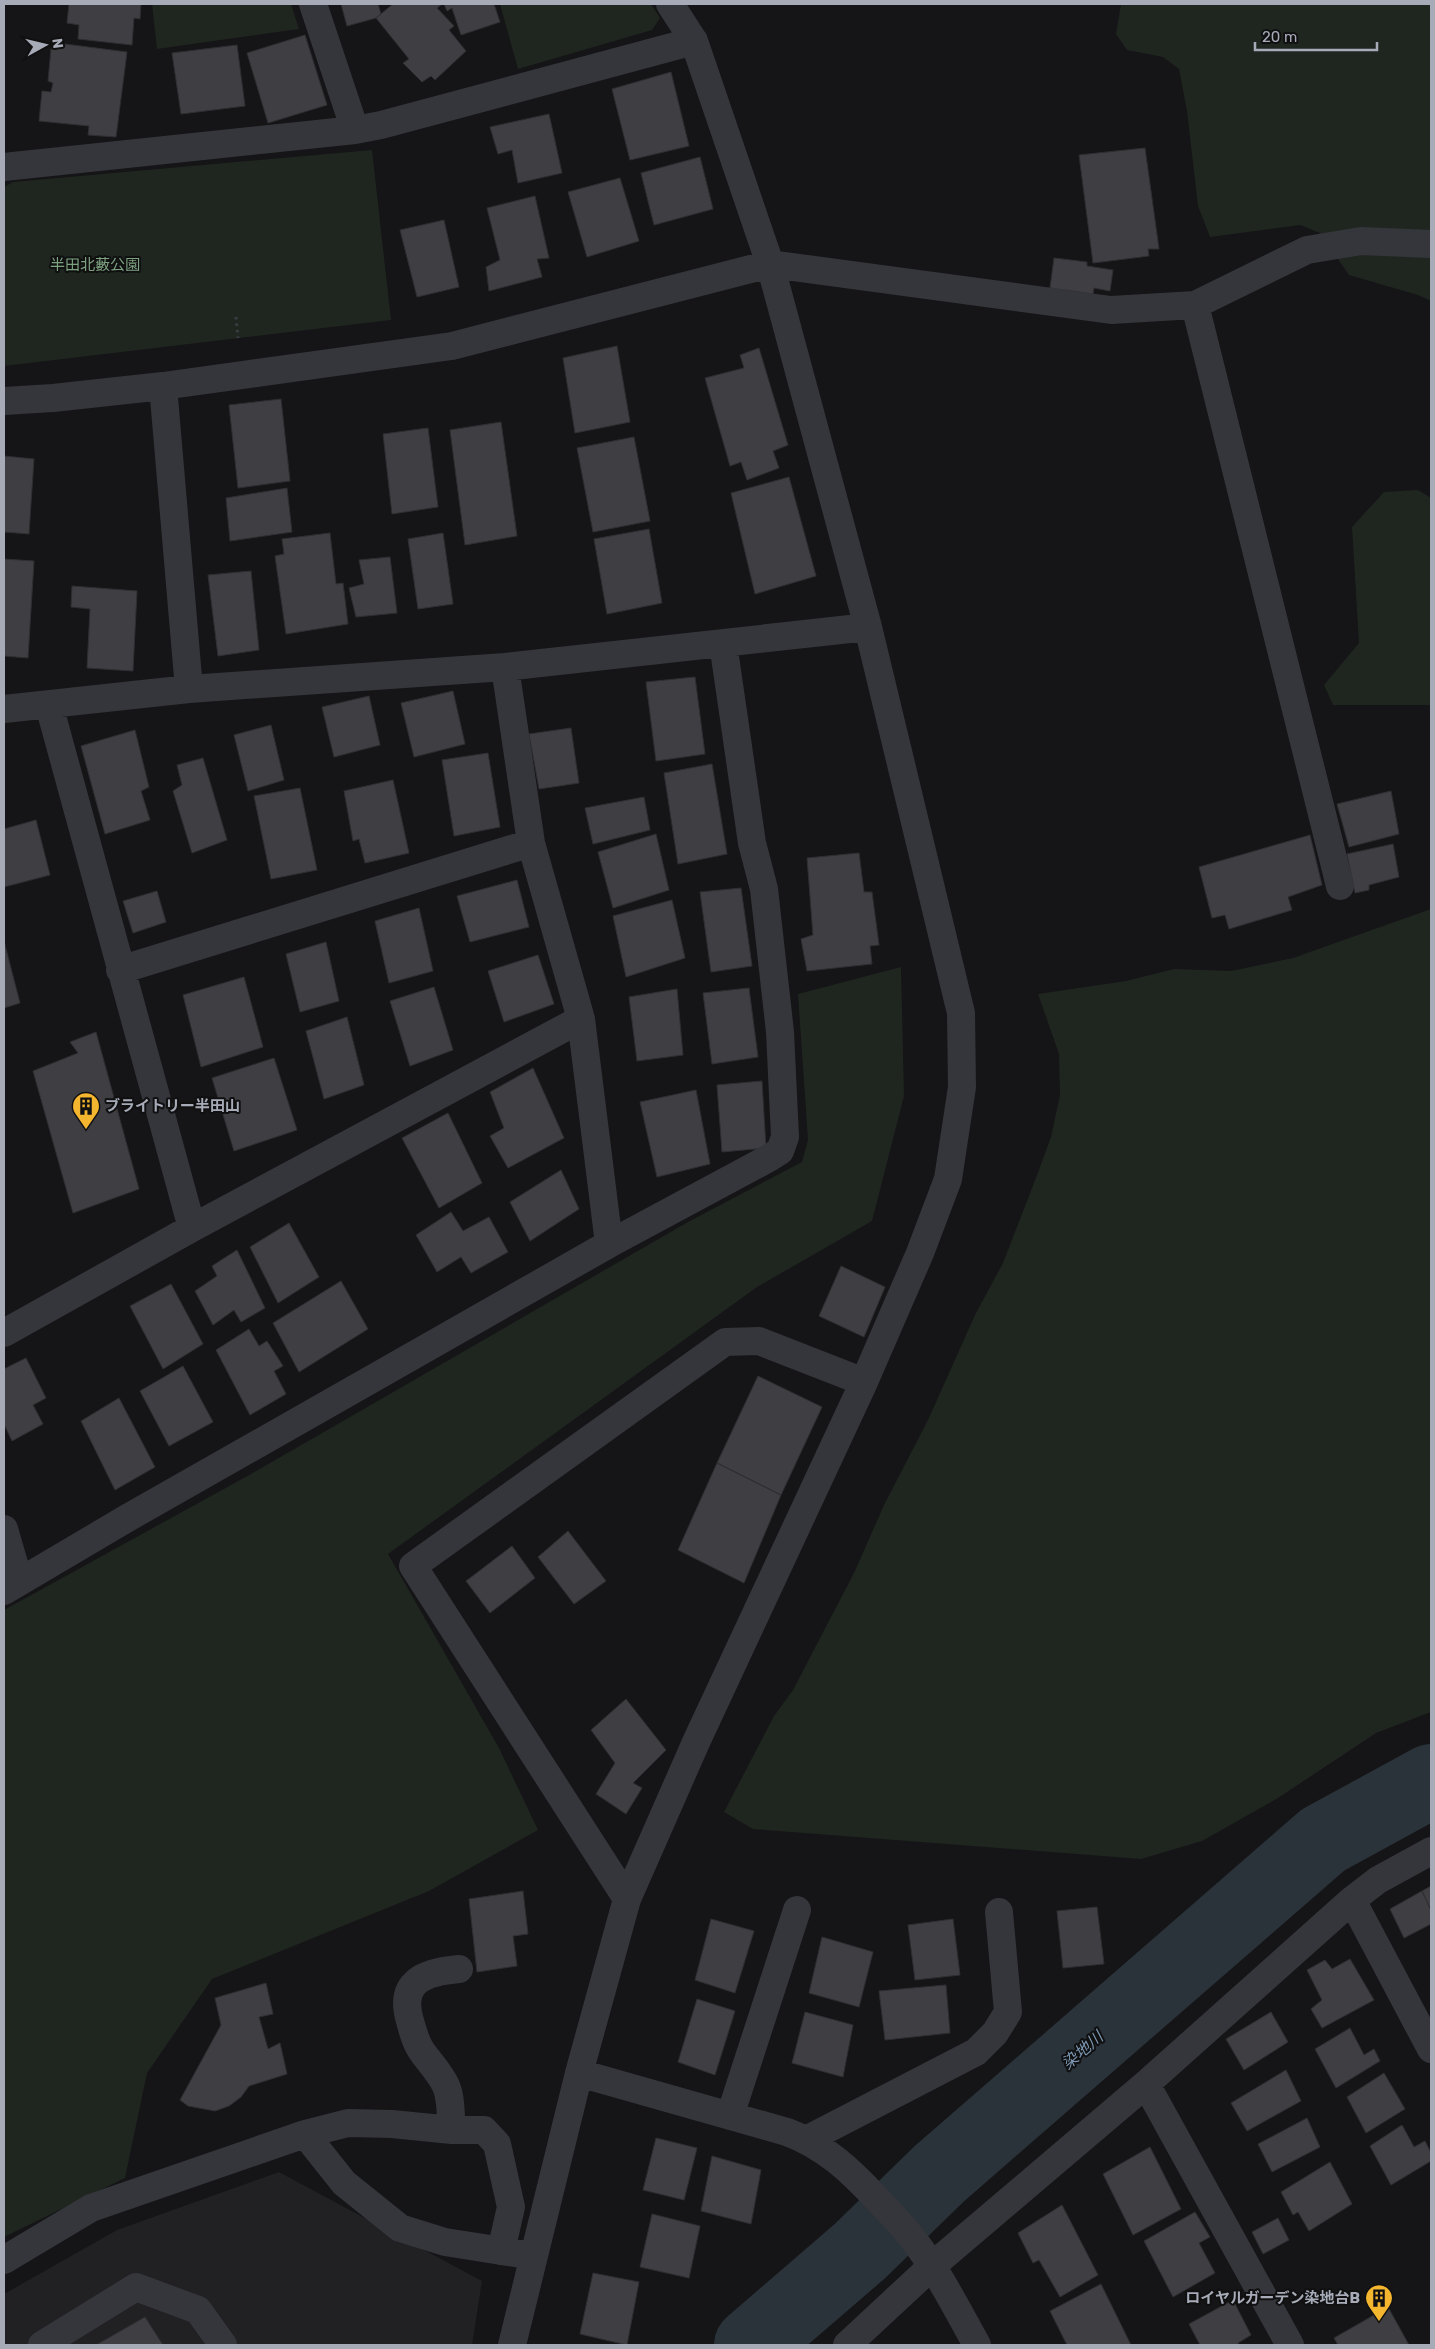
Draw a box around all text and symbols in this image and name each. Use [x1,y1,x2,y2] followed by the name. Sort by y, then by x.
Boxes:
[20,20,70,70] north arrow
[1255,20,1378,52] scale bar
[1262,28,1297,46] text: 20 m
[48,37,66,49] text: N
[50,256,140,274] park label: 半田北藪公園
[71,1091,101,1130] building icon: ブライトリー半田山
[105,1097,240,1115] place label: ブライトリー半田山
[1058,2026,1108,2073] water label: 染地川
[1364,2283,1394,2322] building icon: ロイヤルガーデン染地台B
[1185,2289,1360,2307] place label: ロイヤルガーデン染地台B

